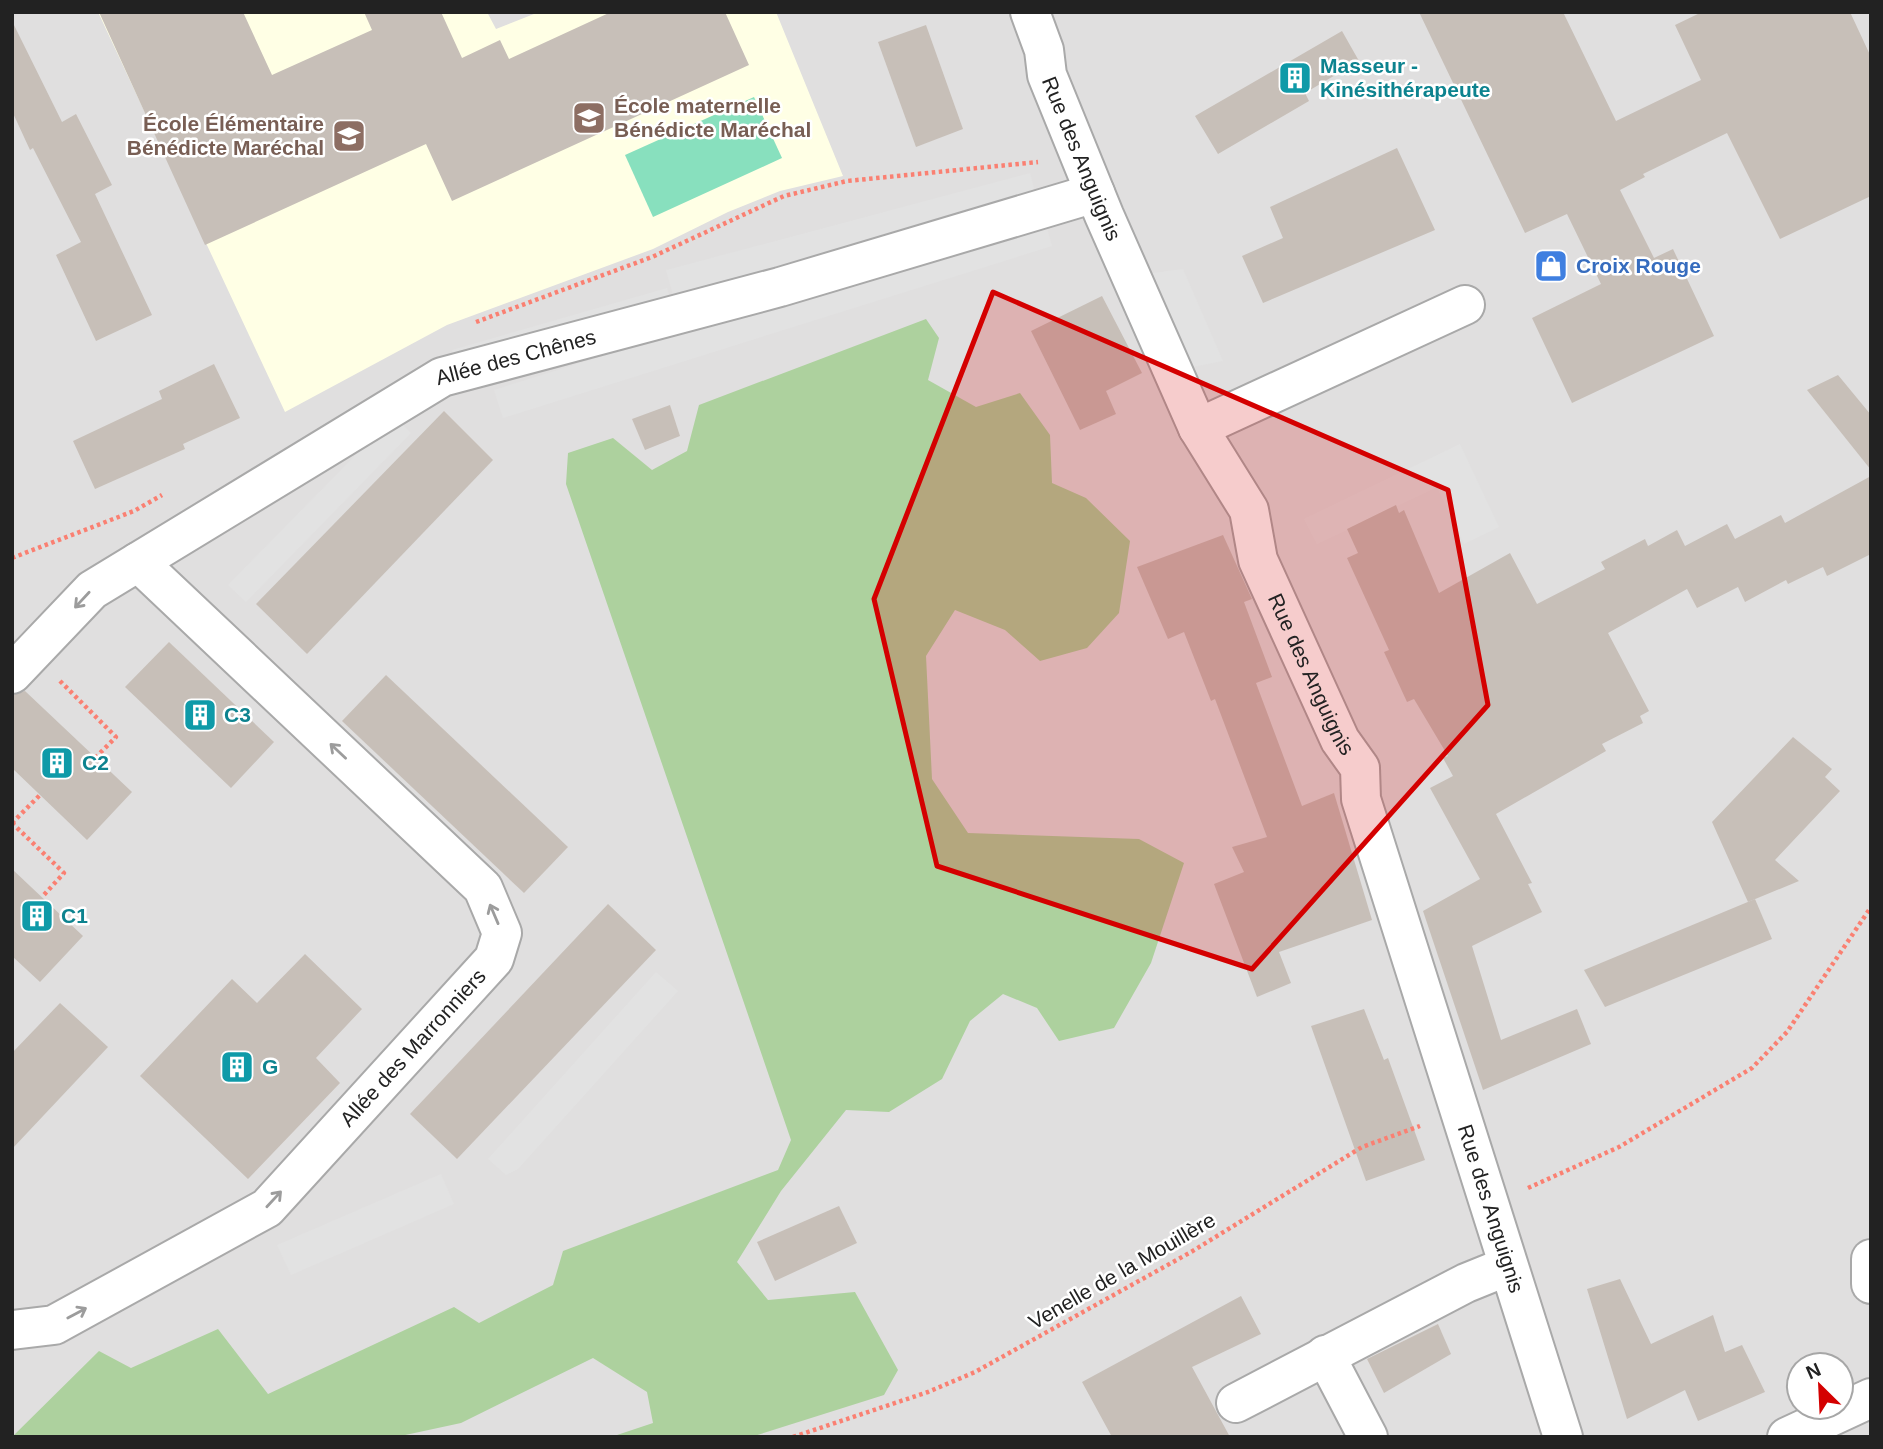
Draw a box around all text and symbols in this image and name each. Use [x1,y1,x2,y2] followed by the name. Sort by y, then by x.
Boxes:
[1320,54,1490,101] place label: Masseur - Kinésithérapeute
[1276,59,1314,97] building icon: Masseur - Kinésithérapeute
[1038,73,1126,244] street label: Rue des Anguignis
[614,94,811,141] place label: École maternelle Bénédicte Maréchal
[570,99,608,137] school or university icon: École maternelle Bénédicte Maréchal
[127,112,324,159] place label: École Élémentaire Bénédicte Maréchal
[330,117,368,155] school or university icon: École Élémentaire Bénédicte Maréchal
[1532,247,1570,285] shop icon: Croix Rouge
[1576,254,1701,277] place label: Croix Rouge
[433,325,598,389] street label: Allée des Chênes
[1264,590,1359,759] street label: Rue des Anguignis
[74,591,91,608] one-way arrow
[181,696,219,734] building icon: C3
[224,703,251,726] place label: C3
[330,742,347,759] one-way arrow
[38,744,76,782] building icon: C2
[82,751,109,774] place label: C2
[18,897,56,935] building icon: C1
[487,903,500,925] one-way arrow
[61,904,88,927] place label: C1
[335,964,490,1131] street label: Allée des Marronniers
[218,1048,256,1086] building icon: G
[262,1055,278,1078] place label: G
[1454,1122,1529,1296] street label: Rue des Anguignis
[265,1191,282,1208] one-way arrow
[1024,1208,1219,1333] street label: Venelle de la Mouillère
[66,1305,87,1319] one-way arrow
[1785,1351,1855,1421] north arrow
[1803,1359,1824,1383] text: N

